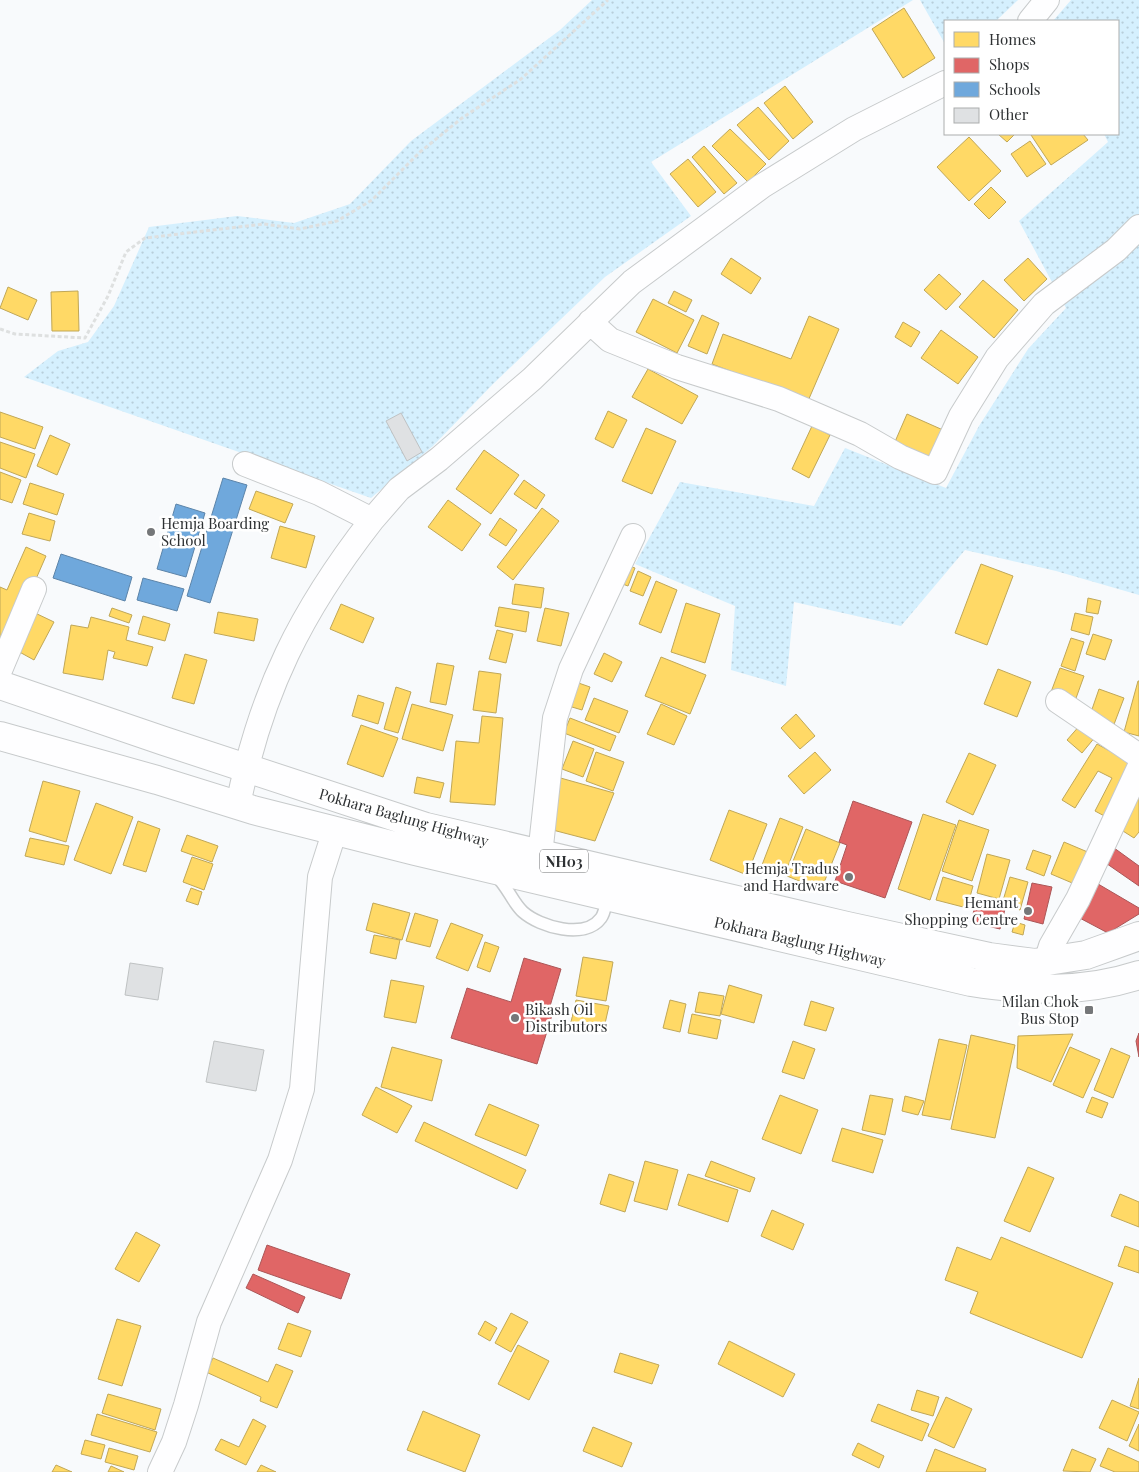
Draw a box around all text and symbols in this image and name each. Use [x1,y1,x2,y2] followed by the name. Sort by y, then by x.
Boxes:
[944,20,1119,135] legend
[989,29,1036,49] text: Homes
[989,54,1030,74] text: Shops
[989,79,1041,99] text: Schools
[989,104,1029,124] text: Other
[161,513,269,550] place label: Hemja Boarding School
[145,526,157,538] marker: Hemja Boarding School
[317,783,491,851] street label: Pokhara Baglung Highway
[540,849,588,872] road number: NH03
[743,858,839,895] place label: Hemja Tradus and Hardware
[843,871,855,883] marker: Hemja Tradus and Hardware
[904,892,1019,929] place label: Hemant Shopping Centre
[1022,905,1034,917] marker: Hemant Shopping Centre
[712,912,888,971] street label: Pokhara Baglung Highway
[1002,991,1080,1028] place label: Milan Chok Bus Stop
[525,999,607,1036] place label: Bikash Oil Distributors
[1083,1004,1095,1016] marker: Milan Chok Bus Stop
[509,1012,521,1024] marker: Bikash Oil Distributors

